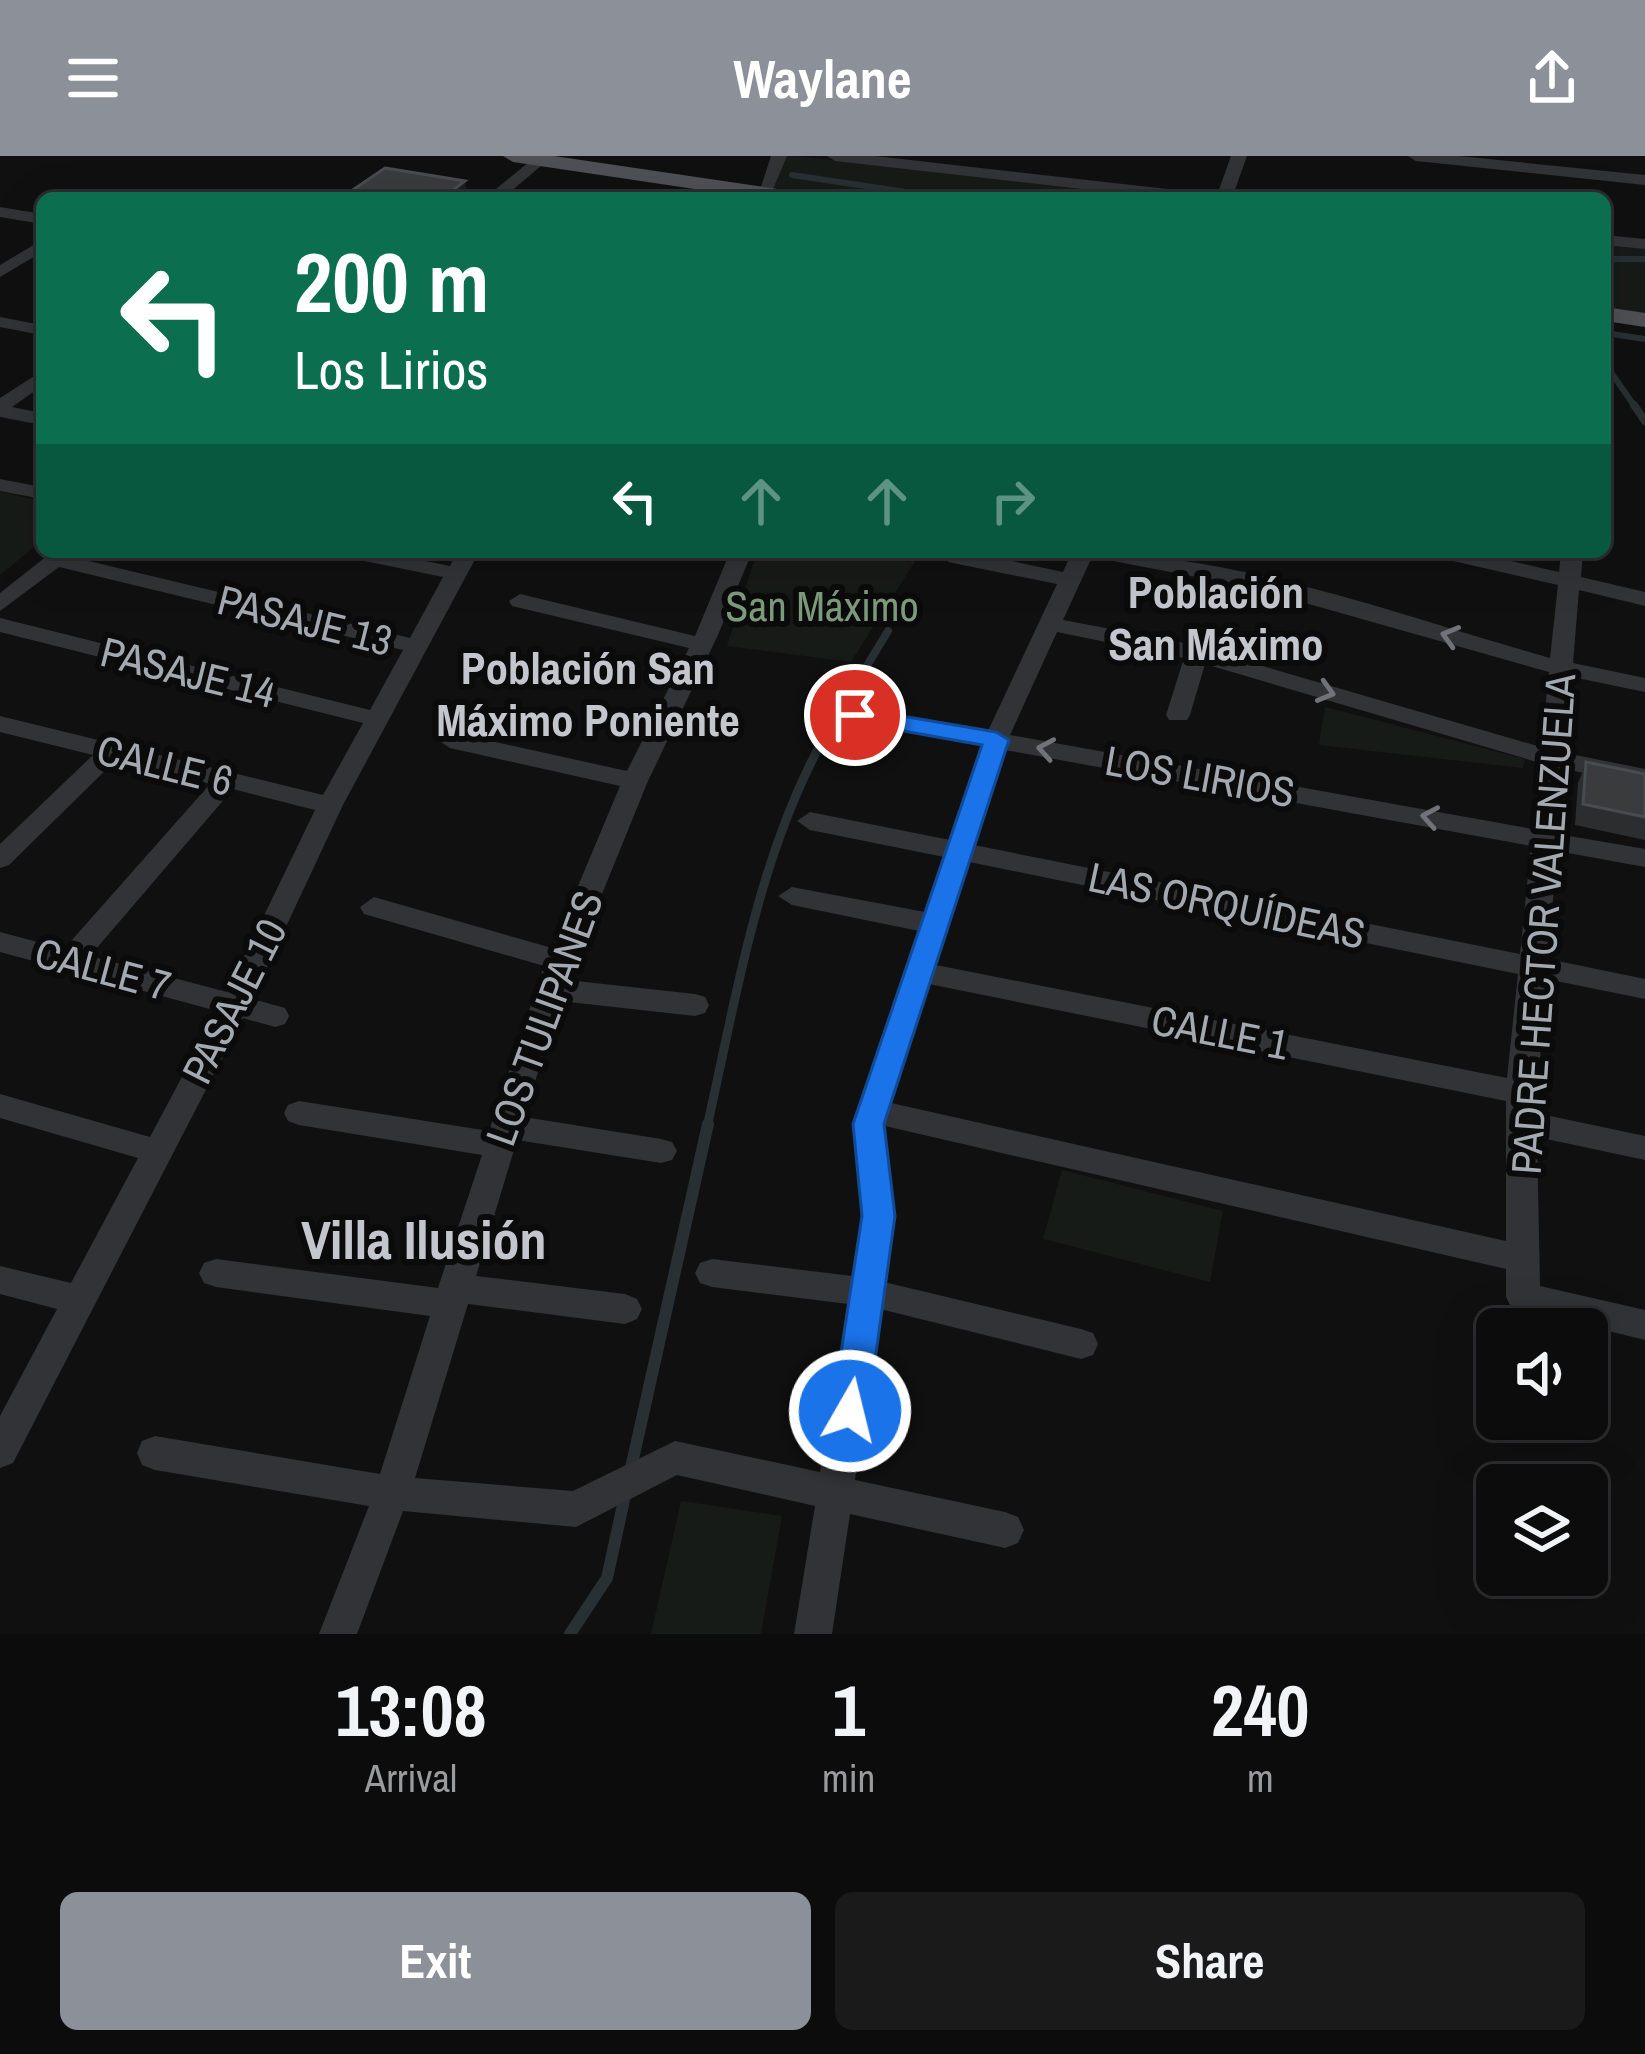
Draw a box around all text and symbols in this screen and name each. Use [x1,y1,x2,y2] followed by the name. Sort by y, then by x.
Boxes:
[733,42,912,115] text: Waylane
[60,45,126,111] icon: menu
[1519,45,1585,111] icon: share
[294,225,489,338] text: 200 m
[96,240,252,396] icon: left
[294,333,488,406] text: Los Lirios
[602,468,668,534] icon: left
[728,468,794,534] icon: ahead
[854,468,920,534] icon: ahead
[980,468,1046,534] icon: right
[1108,561,1324,674] district label: Población San Máximo
[212,571,398,669] street label: PASAJE 13
[725,578,919,634] park label: San Máximo
[95,623,281,721] street label: PASAJE 14
[1440,626,1461,651] one-way arrow
[436,637,740,750] district label: Población San Máximo Poniente
[804,664,906,766] pin
[1498,671,1588,1176] street label: PADRE HECTOR VALENZUELA
[1315,678,1336,703] one-way arrow
[822,682,888,748] icon: arrive
[91,721,239,809] street label: CALLE 6
[1101,732,1299,820] street label: LOS LIRIOS
[1036,737,1056,762] one-way arrow
[1420,805,1440,830] one-way arrow
[1084,848,1370,962] street label: LAS ORQUÍDEAS
[472,883,616,1153] street label: LOS TULIPANES
[169,909,299,1093] street label: PASAJE 10
[29,924,177,1014] street label: CALLE 7
[1147,991,1293,1073] street label: CALLE 1
[301,1203,547,1276] district label: Villa Ilusión
[1476,1308,1608,1596] map controls
[1476,1308,1608,1440] button: sound
[787,1348,913,1474] position arrow
[1476,1464,1608,1596] button: layers
[336,1661,487,1758] text: 13:08
[832,1661,865,1758] text: 1
[1211,1661,1309,1758] text: 240
[365,1752,457,1804] text: Arrival
[822,1752,875,1804] text: min
[1247,1752,1274,1804] text: m
[60,1892,811,2030] button: Exit
[835,1892,1585,2030] button: Share

